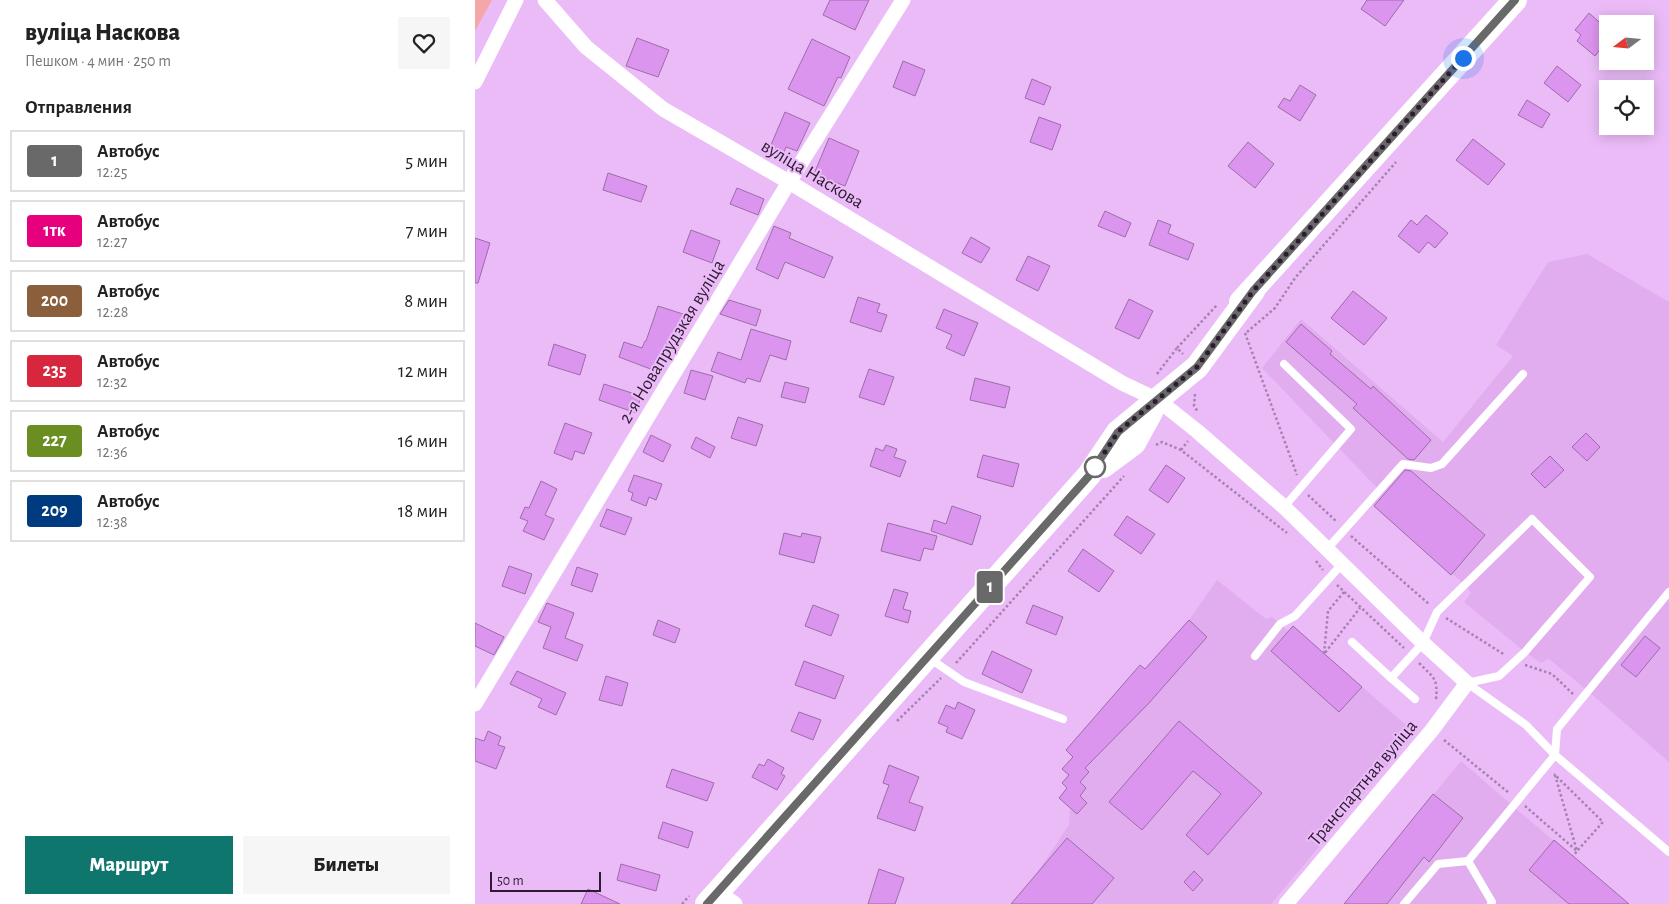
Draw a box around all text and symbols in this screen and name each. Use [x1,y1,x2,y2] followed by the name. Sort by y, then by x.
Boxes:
[1599,15,1654,70] north arrow
[1599,15,1654,135] map controls
[398,17,450,69] button: heart
[25,21,180,45] text: вуліца Наскова
[1451,46,1476,71] your location
[25,53,171,69] text: Пешком · 4 мин · 250 m
[1599,80,1654,135] button: locate
[25,98,132,117] text: Отправления
[758,136,867,212] street label: вуліца Наскова
[97,142,160,161] text: Автобус
[51,152,58,170] text: 1
[405,152,448,171] text: 5 мин
[97,164,127,180] text: 12:25
[97,212,160,231] text: Автобус
[43,222,66,240] text: 1тк
[405,222,448,241] text: 7 мин
[97,234,127,250] text: 12:27
[616,256,729,427] street label: 2-я Новапрудзкая вуліца
[97,282,160,301] text: Автобус
[41,292,68,310] text: 200
[404,292,448,311] text: 8 мин
[97,304,128,320] text: 12:28
[97,352,160,371] text: Автобус
[42,362,67,380] text: 235
[398,362,448,381] text: 12 мин
[97,374,127,390] text: 12:32
[97,422,160,441] text: Автобус
[42,432,67,450] text: 227
[398,432,448,451] text: 16 мин
[97,444,128,460] text: 12:36
[1084,456,1106,478] unlabelled marker
[97,492,160,511] text: Автобус
[41,502,68,520] text: 209
[398,502,448,521] text: 18 мин
[97,514,128,530] text: 12:38
[974,571,1006,603] line badge: 1
[987,578,993,596] text: 1
[1305,716,1421,849] street label: Транспартная вуліца
[25,836,233,894] button: Маршрут
[243,836,450,894] button: Билеты
[490,869,601,892] scale bar
[497,874,524,888] text: 50 m

